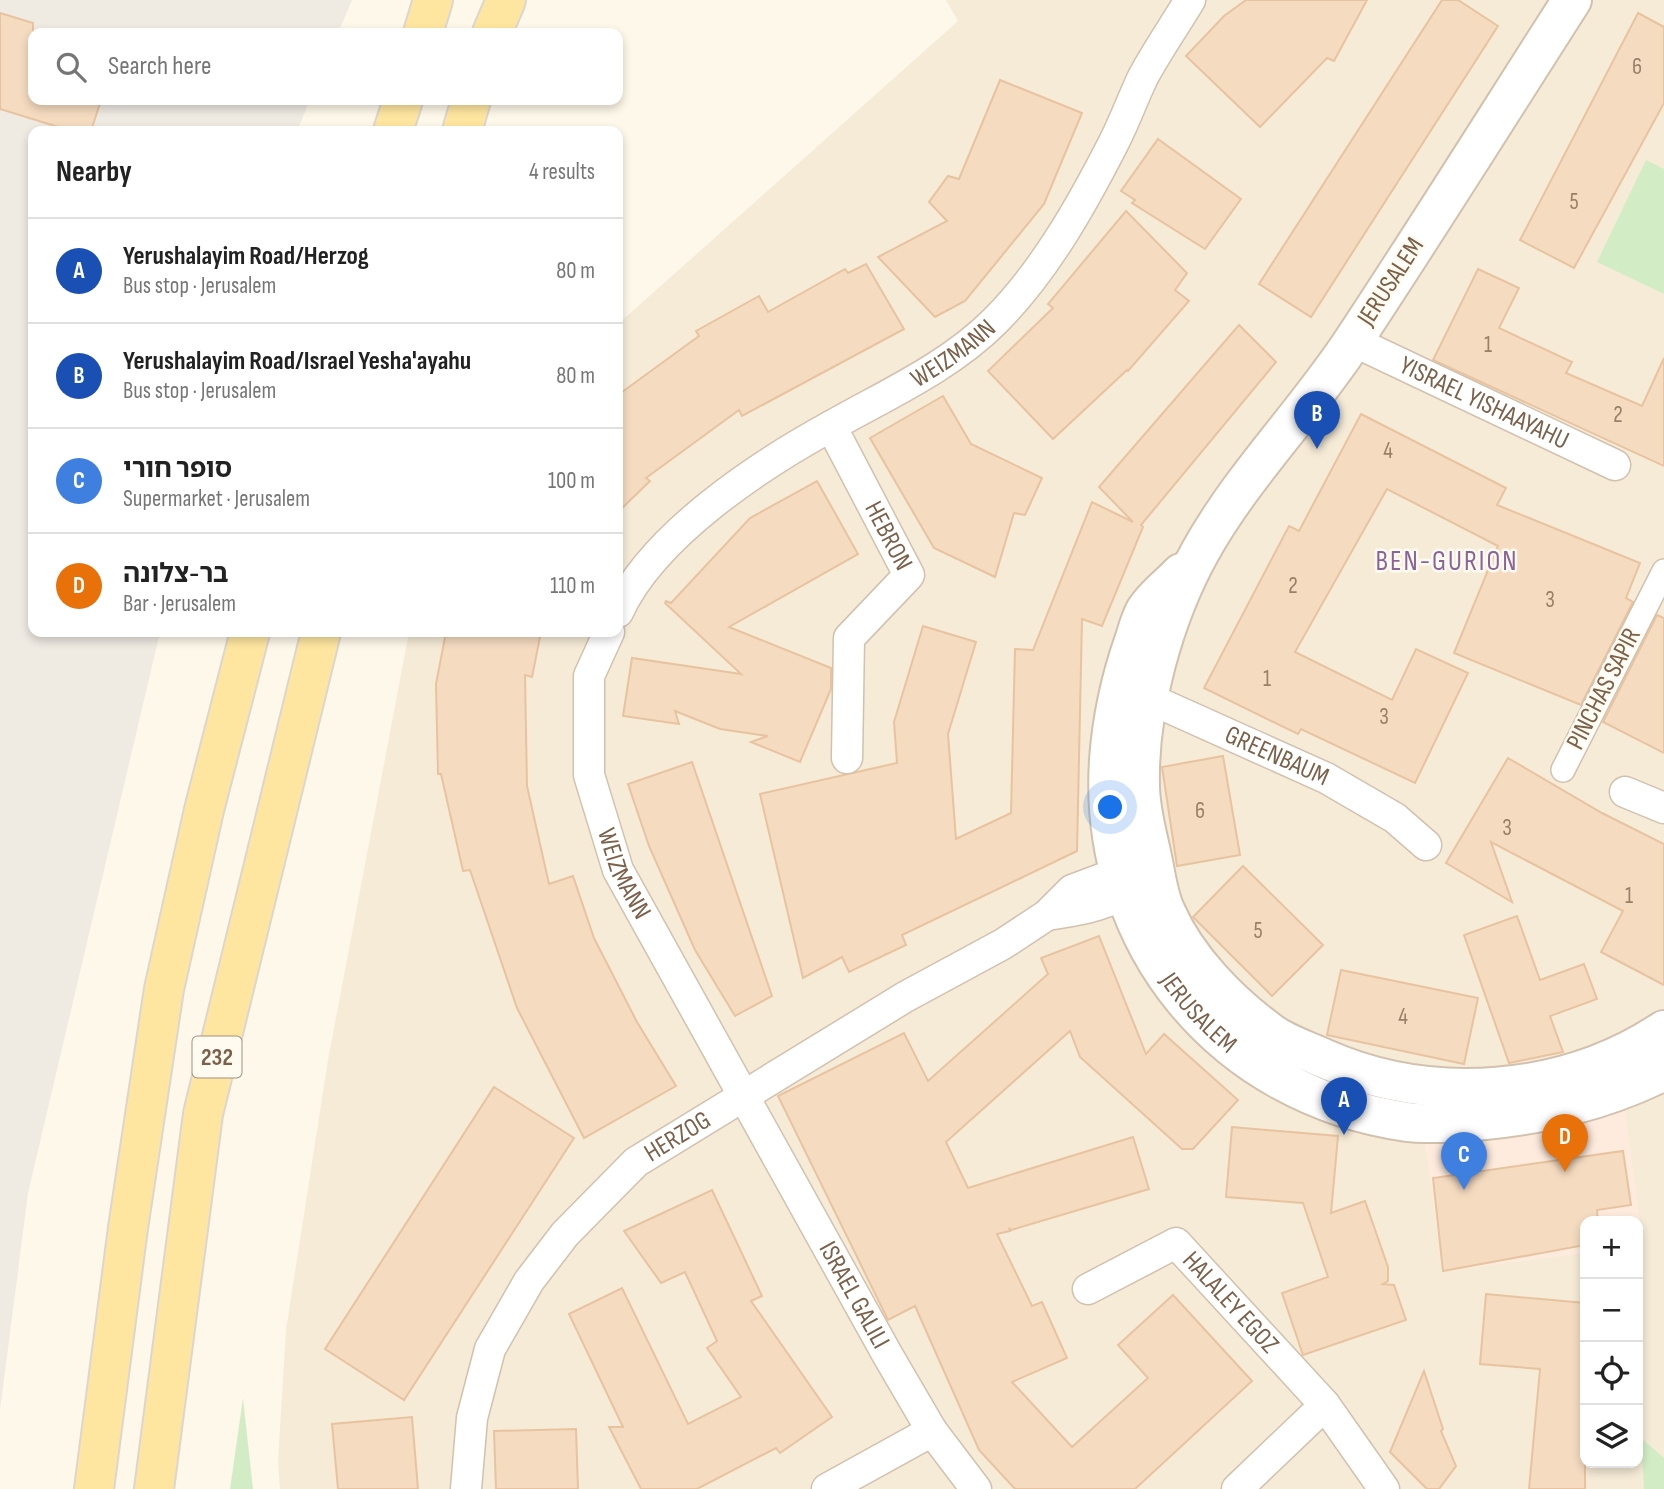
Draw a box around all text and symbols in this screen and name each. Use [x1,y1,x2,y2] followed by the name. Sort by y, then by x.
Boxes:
[28,28,623,105] search box
[52,48,90,86] icon: search
[108,51,211,82] text: Search here
[1632,53,1642,81] house number: 6
[56,154,132,190] text: Nearby
[529,158,595,186] text: 4 results
[1569,188,1579,216] house number: 5
[1351,232,1431,333] street label: JERUSALEM
[123,241,369,272] text: Yerushalayim Road/Herzog
[74,257,84,285] text: A
[556,257,595,285] text: 80 m
[123,272,276,300] text: Bus stop · Jerusalem
[905,313,1002,394] street label: WEIZMANN
[1484,331,1492,359] house number: 1
[123,346,471,377] text: Yerushalayim Road/Israel Yesha'ayahu
[1394,350,1574,456] street label: YISRAEL YISHAAYAHU
[74,362,84,390] text: B
[556,362,595,390] text: 80 m
[123,377,276,405] text: Bus stop · Jerusalem
[1294,391,1340,449] pin: B
[1613,401,1623,429] house number: 2
[1383,437,1393,465] house number: 4
[123,454,232,485] text: סופר חורי
[73,467,85,495] text: C
[548,467,595,495] text: 100 m
[123,485,310,513] text: Supermarket · Jerusalem
[858,496,919,576] street label: HEBRON
[1375,545,1519,578] district label: BEN-GURION
[123,559,228,590] text: בר-צלונה
[73,572,85,600] text: D
[550,572,595,600] text: 110 m
[1288,572,1298,600] house number: 2
[1545,586,1555,614] house number: 3
[123,590,236,618] text: Bar · Jerusalem
[1560,623,1648,755] street label: PINCHAS SAPIR
[1263,665,1271,693] house number: 1
[1379,703,1389,731] house number: 3
[1220,719,1334,793] street label: GREENBAUM
[1093,790,1127,824] your location
[1195,797,1205,825] house number: 6
[1502,814,1512,842] house number: 3
[591,824,658,925] street label: WEIZMANN
[1625,882,1633,910] house number: 1
[1253,917,1263,945] house number: 5
[1153,966,1243,1060] street label: JERUSALEM
[1398,1003,1408,1031] house number: 4
[192,1036,242,1078] road number: 232
[1321,1077,1367,1135] pin: A
[639,1104,716,1169] street label: HERZOG
[1542,1114,1588,1172] pin: D
[1441,1132,1487,1190] pin: C
[1580,1216,1643,1468] map controls
[1580,1216,1643,1279] button: +
[812,1236,896,1354] street label: ISRAEL GALILI
[1176,1245,1285,1360] street label: HALALEY EGOZ
[1580,1279,1643,1342] button: −
[1580,1342,1643,1405] button: locate
[1580,1405,1643,1468] button: layers

